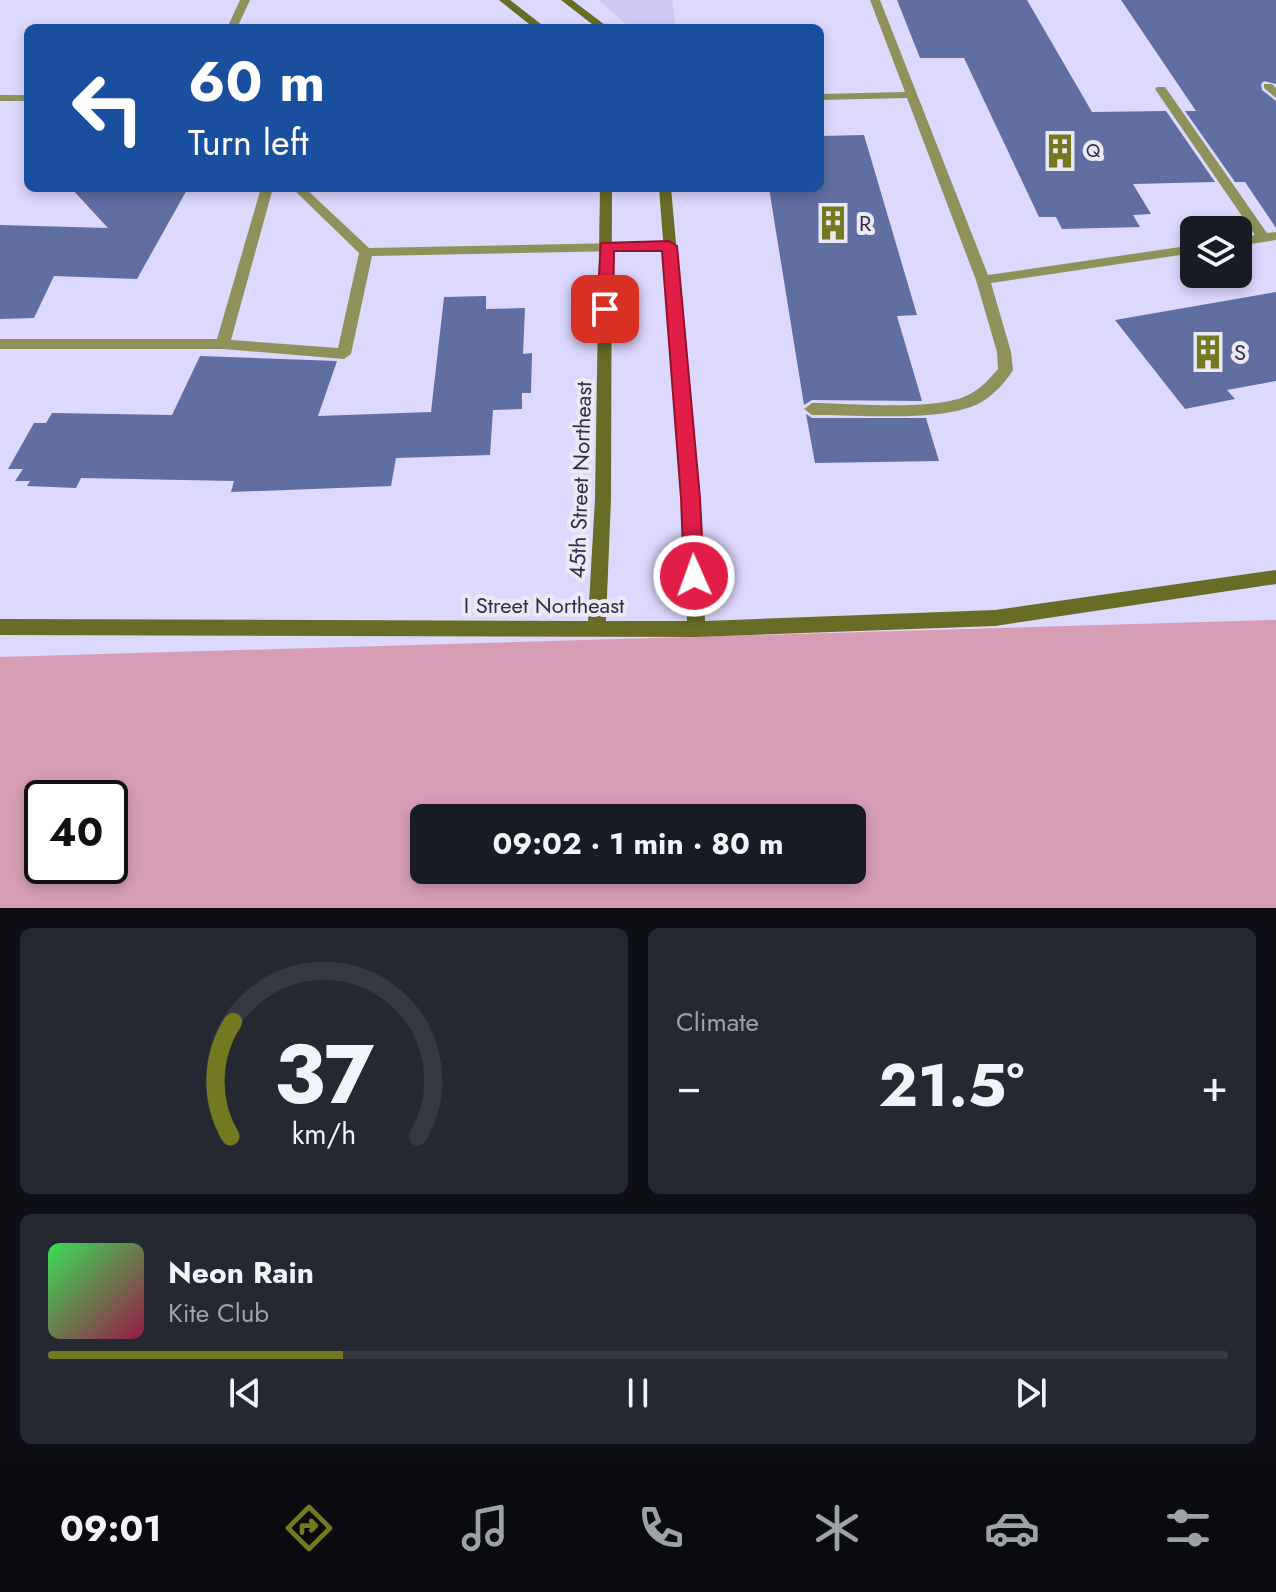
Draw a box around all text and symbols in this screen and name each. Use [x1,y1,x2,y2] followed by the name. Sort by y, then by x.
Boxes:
[188,41,325,122] text: 60 m
[56,56,160,160] icon: left
[188,116,309,168] text: Turn left
[1041,132,1079,170] building icon: Q
[1086,138,1101,164] place label: Q
[814,204,852,242] building icon: R
[859,207,872,239] place label: R
[1180,216,1252,288] map controls
[1180,216,1252,288] button: layers
[571,275,639,343] pin
[583,287,627,331] icon: arrive
[1189,333,1227,371] building icon: S
[1234,336,1246,368] place label: S
[561,380,599,579] street label: 45th Street Northeast
[652,534,736,618] position arrow
[464,589,625,621] street label: I Street Northeast
[24,780,128,884] speed limit sign: 40
[492,822,784,865] text: 09:02 · 1 min · 80 m
[676,1003,759,1041] text: Climate
[274,1014,374,1134] text: 37
[879,1042,1024,1129] text: 21.5°
[676,1054,702,1118] text: −
[1201,1054,1228,1118] text: +
[292,1113,356,1155] text: km/h
[168,1251,314,1294] text: Neon Rain
[168,1294,269,1332] text: Kite Club
[223,1371,267,1415] icon: previous
[616,1371,660,1415] icon: pause
[1009,1371,1053,1415] icon: next
[281,1500,337,1556] icon: directions
[457,1500,513,1556] icon: music
[633,1500,689,1556] icon: phone
[809,1500,865,1556] icon: climate
[984,1500,1040,1556] icon: car
[1160,1500,1216,1556] icon: filters
[60,1502,162,1554] text: 09:01

